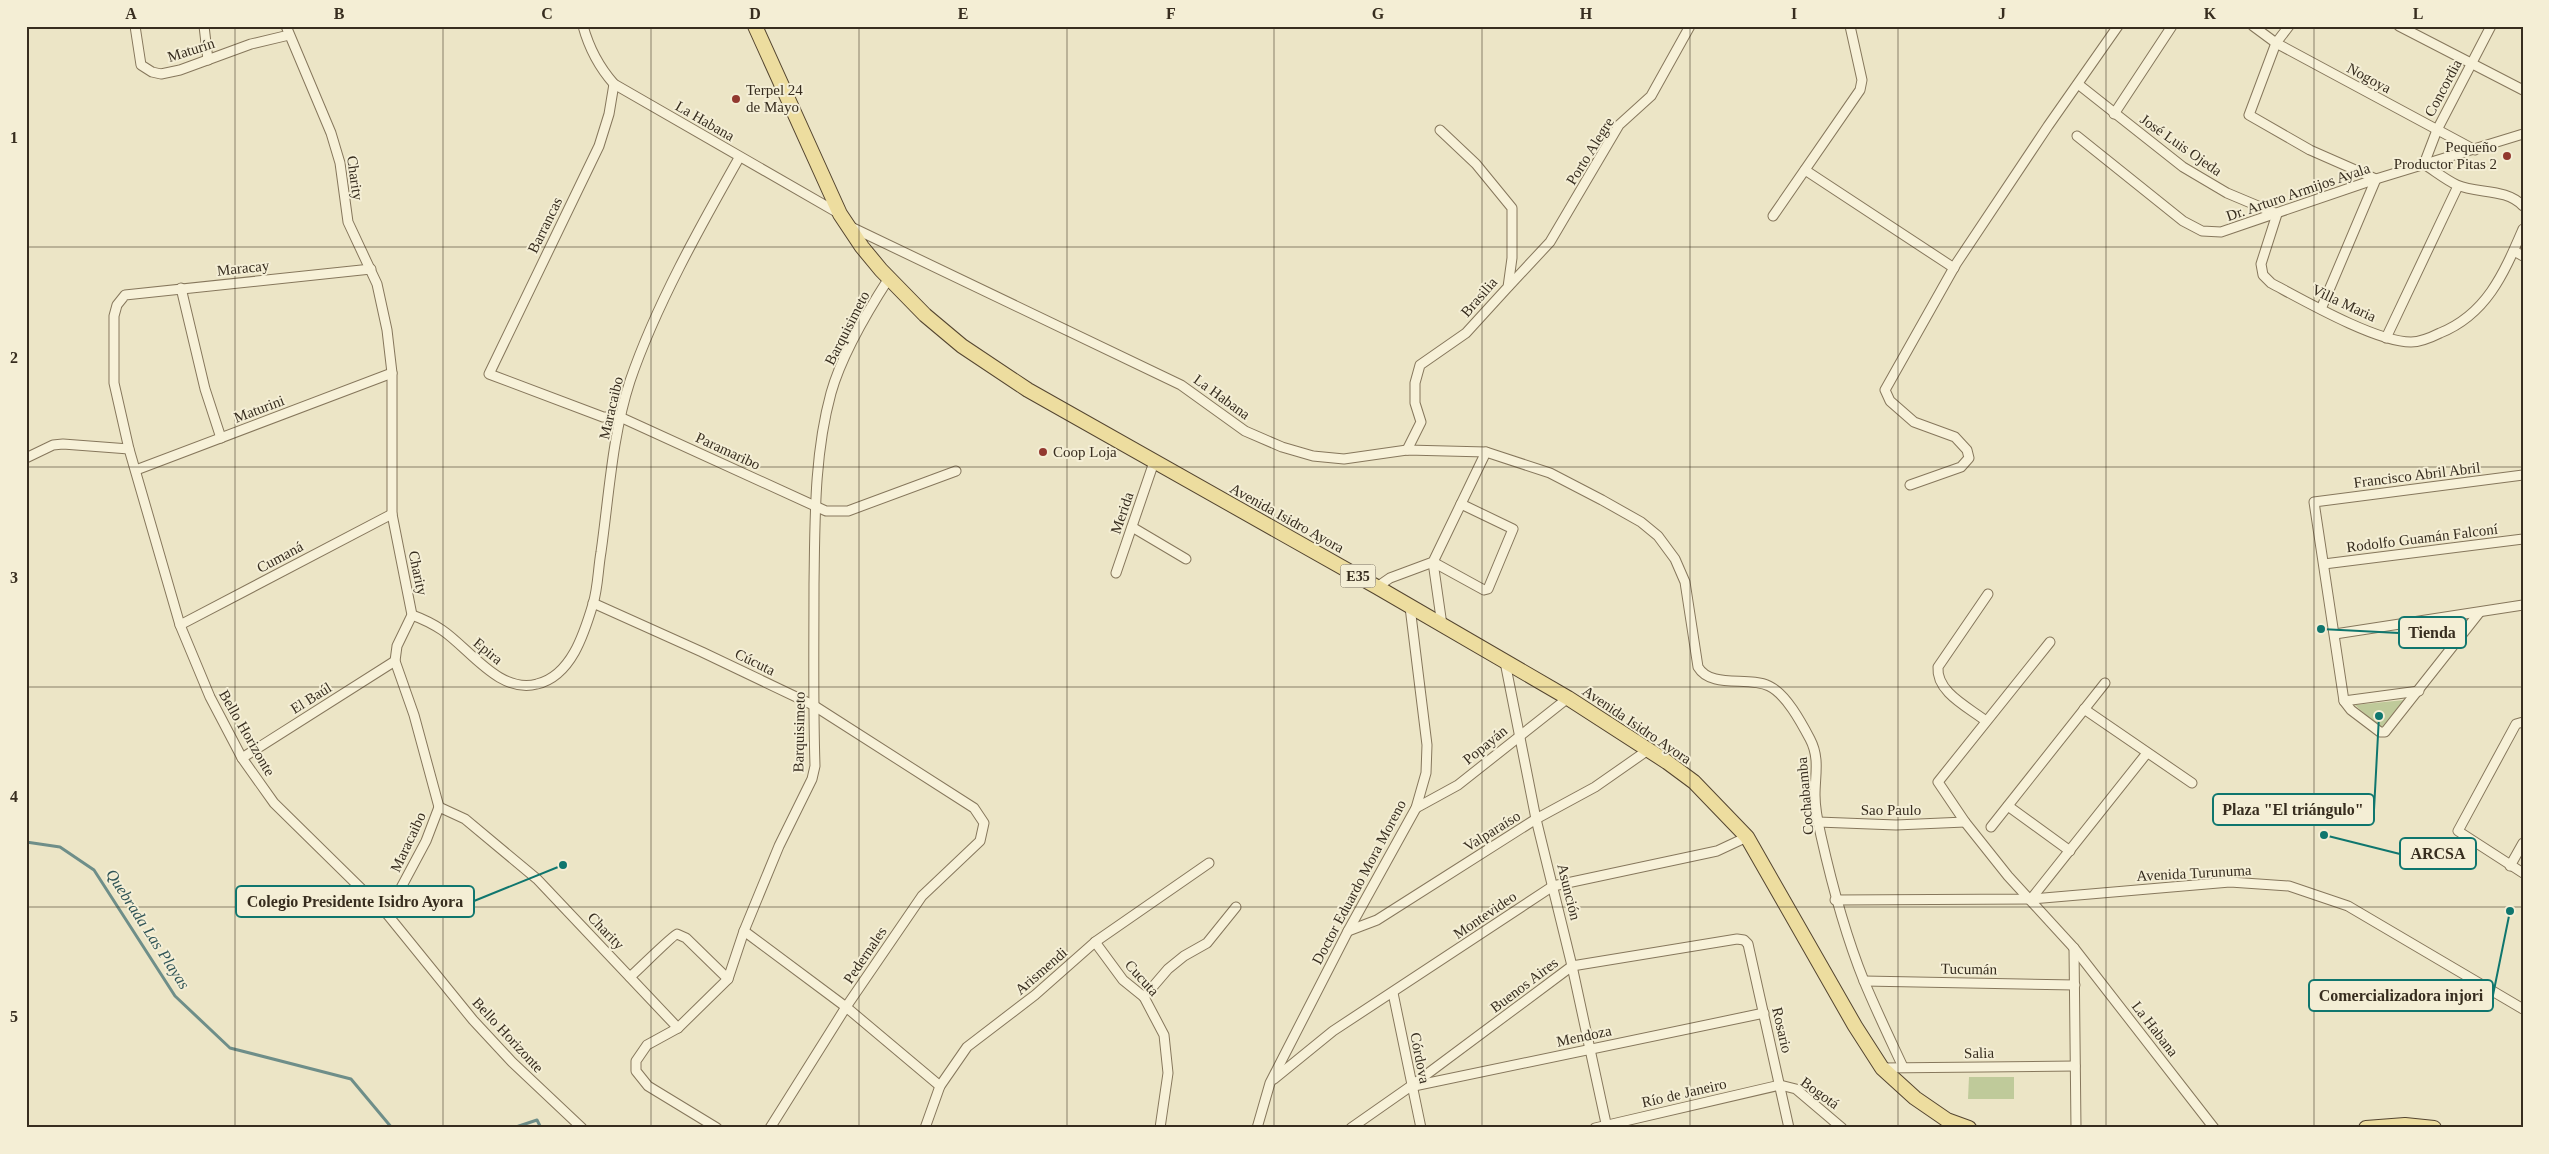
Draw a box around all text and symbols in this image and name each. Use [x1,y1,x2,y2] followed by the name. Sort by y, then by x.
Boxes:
[125,5,137,22] text: A
[334,5,345,22] text: B
[541,5,553,22] text: C
[749,5,761,22] text: D
[958,5,968,22] text: E
[1166,5,1176,22] text: F
[1372,5,1385,22] text: G
[1580,5,1593,22] text: H
[1791,5,1797,22] text: I
[1998,5,2006,22] text: J
[2204,5,2217,22] text: K
[2413,5,2423,22] text: L
[166,35,217,65] street label: Maturín
[2421,56,2465,119] street label: Concordia
[2344,60,2394,96] street label: Nogoya
[746,82,803,115] place label: Terpel 24 de Mayo
[730,93,742,105] marker: Terpel 24 de Mayo
[673,98,738,144] street label: La Habana
[2137,111,2225,179] street label: José Luis Ojeda
[1563,114,1617,188] street label: Porto Alegre
[10,129,18,146] text: 1
[2394,139,2497,172] place label: Pequeño Productor Pitas 2
[2501,150,2513,162] marker: Pequeño Productor Pitas 2
[344,155,366,202] street label: Charity
[2224,160,2372,224] street label: Dr. Arturo Armijos Ayala
[525,194,565,255] street label: Barrancas
[216,257,270,279] street label: Maracay
[1458,274,1501,320] street label: Brasilia
[2310,281,2379,325] street label: Villa Maria
[822,288,872,368] street label: Barquisimeto
[10,349,18,366] text: 2
[1191,371,1253,423] street label: La Habana
[596,375,626,441] street label: Maracaibo
[232,392,286,426] street label: Maturini
[693,429,763,473] street label: Paramaribo
[1053,444,1117,460] place label: Coop Loja
[1037,446,1049,458] marker: Coop Loja
[2353,459,2481,491] street label: Francisco Abril Abril
[1227,480,1347,556] street label: Avenida Isidro Ayora
[1107,490,1137,536] street label: Merida
[2345,521,2499,555] street label: Rodolfo Guamán Falconí
[254,538,306,576] street label: Cumaná
[405,549,431,597] street label: Charity
[1340,564,1376,588] road number: E35
[10,569,18,586] text: 3
[2399,617,2466,648] callout: Tienda
[2408,624,2456,641] text: Tienda
[470,634,506,668] street label: Epira
[732,645,778,679] street label: Cúcuta
[288,679,334,717] street label: El Baúl
[1580,683,1695,767] street label: Avenida Isidro Ayora
[216,687,278,779] street label: Bello Horizonte
[790,691,808,773] street label: Barquisimeto
[1460,722,1510,767] street label: Popayán
[1794,756,1816,836] street label: Cochabamba
[10,788,18,805] text: 4
[2213,794,2374,825] callout: Plaza "El triángulo"
[1309,797,1409,967] street label: Doctor Eduardo Mora Moreno
[2222,801,2364,819] text: Plaza "El triángulo"
[1861,802,1921,818] street label: Sao Paulo
[1461,807,1523,855] street label: Valparaíso
[387,810,429,874] street label: Maracaibo
[2400,838,2476,869] callout: ARCSA
[2410,845,2466,862] text: ARCSA
[1554,862,1584,922] street label: Asunción
[2136,862,2252,884] street label: Avenida Turunuma
[102,866,193,993] water label: Quebrada Las Playas
[236,886,474,917] callout: Colegio Presidente Isidro Ayora
[1450,888,1520,942] street label: Montevideo
[247,893,463,911] text: Colegio Presidente Isidro Ayora
[585,909,628,953] street label: Charity
[840,923,890,986] street label: Pedernales
[1012,944,1070,998] street label: Arismendi
[1487,954,1561,1016] street label: Buenos Aires
[1122,957,1162,999] street label: Cucuta
[1941,961,1998,977] street label: Tucumán
[2309,980,2493,1011] callout: Comercializadora injori
[2319,987,2484,1005] text: Comercializadora injori
[469,994,547,1076] street label: Bello Horizonte
[2129,998,2182,1060] street label: La Habana
[1769,1005,1795,1055] street label: Rosario
[10,1008,18,1025] text: 5
[1555,1022,1613,1050] street label: Mendoza
[1407,1031,1433,1085] street label: Córdova
[1964,1045,1994,1061] street label: Salia
[1798,1074,1843,1112] street label: Bogotá
[1640,1075,1728,1111] street label: Río de Janeiro

